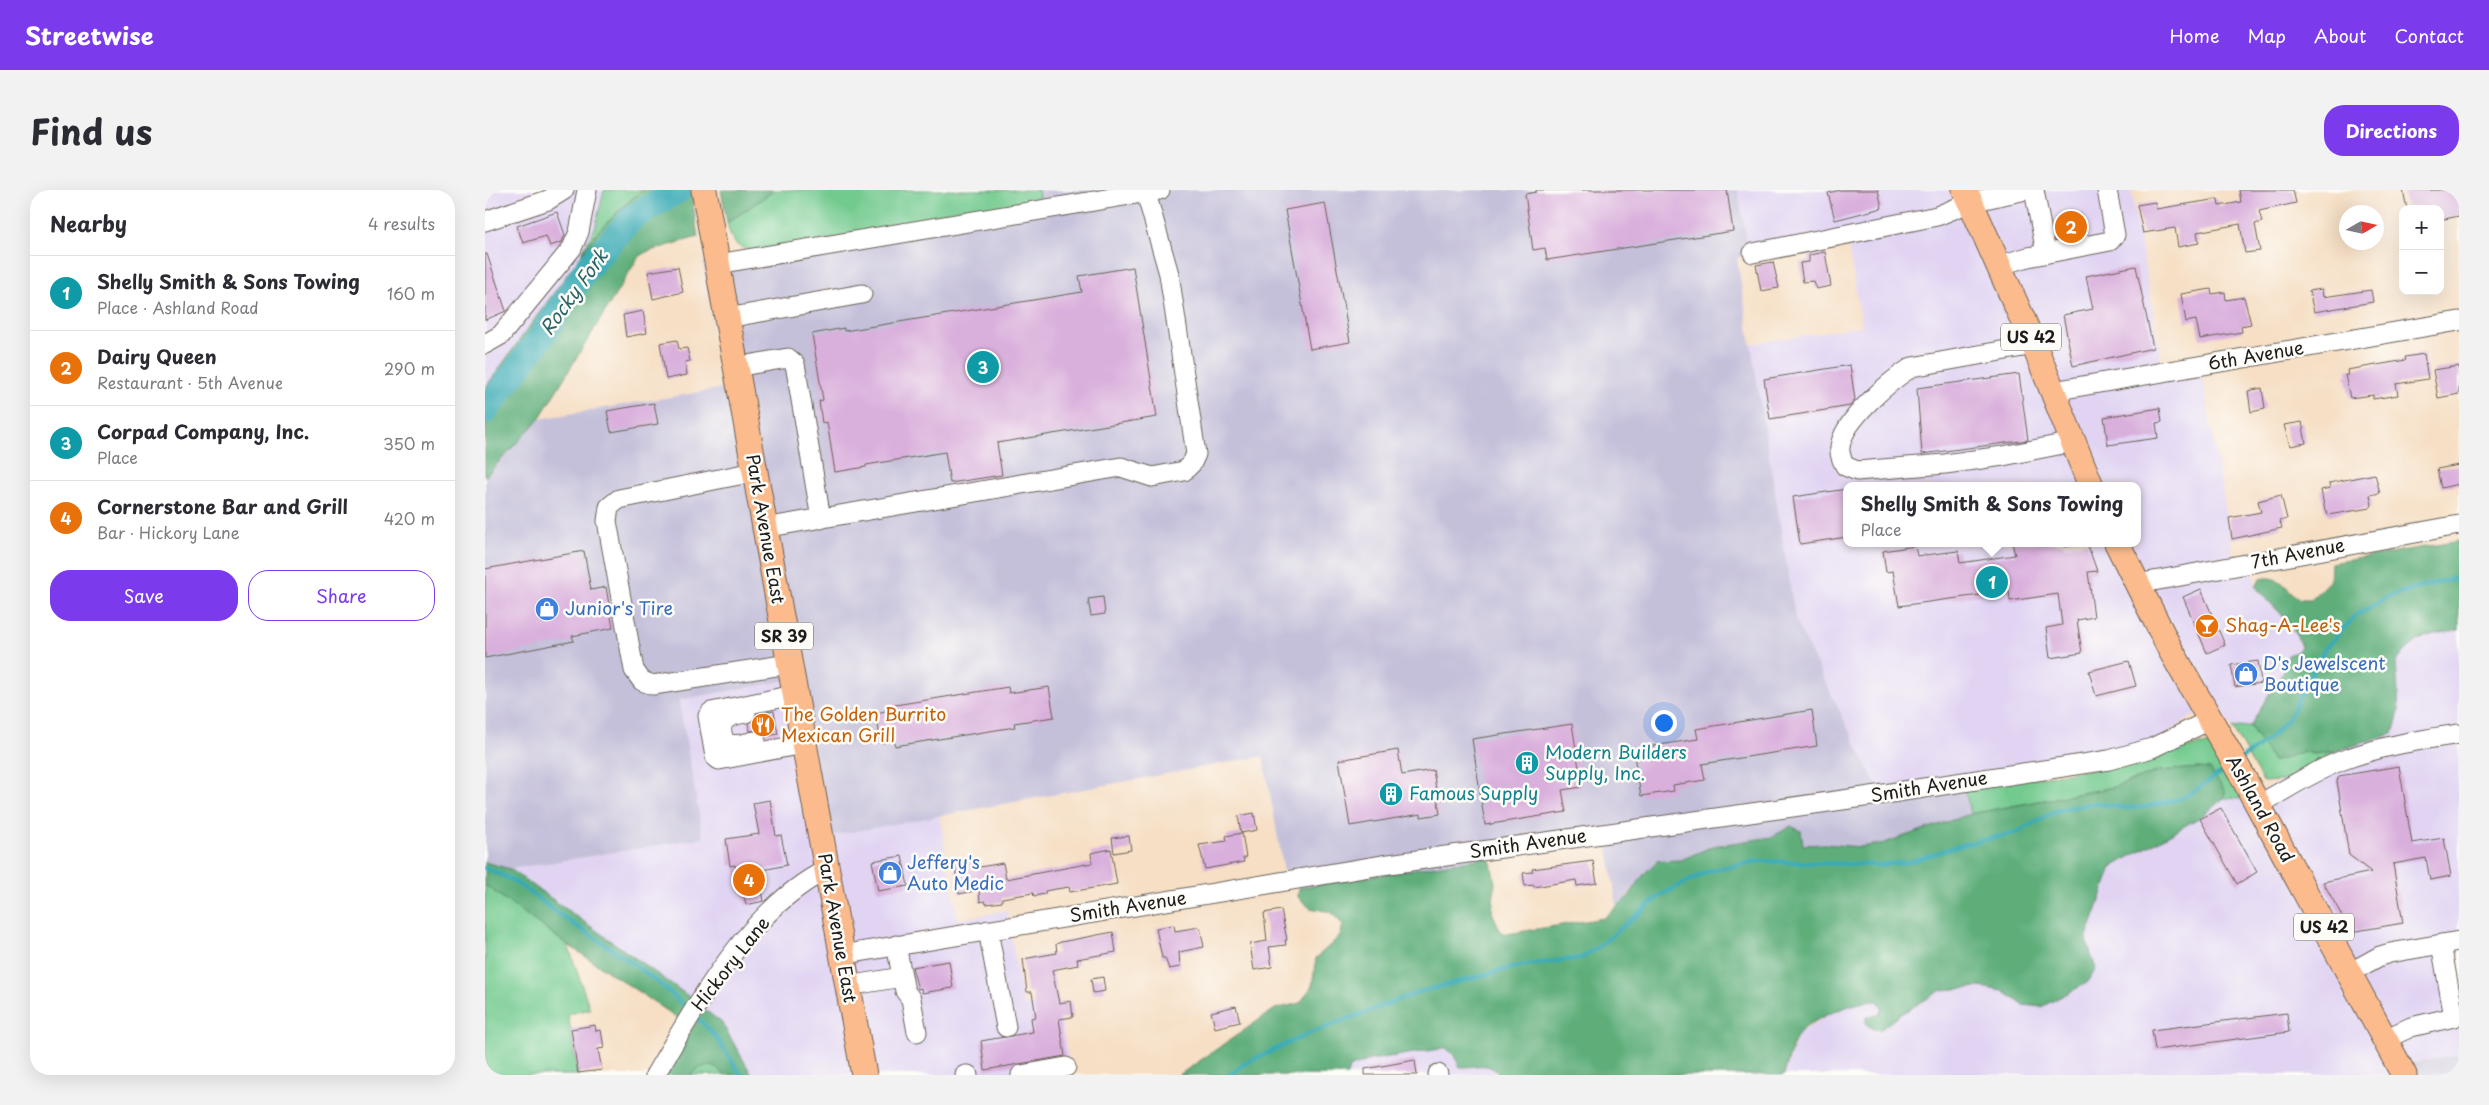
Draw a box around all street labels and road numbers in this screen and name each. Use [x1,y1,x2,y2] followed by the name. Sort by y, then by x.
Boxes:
[2001,324,2061,350] road number: US 42
[2206,333,2306,376] street label: 6th Avenue
[740,452,793,606] street label: Park Avenue East
[2249,530,2347,575] street label: 7th Avenue
[755,622,813,650] road number: SR 39
[2221,750,2302,867] street label: Ashland Road
[1868,763,1989,808] street label: Smith Avenue
[1468,821,1588,864] street label: Smith Avenue
[812,851,865,1005] street label: Park Avenue East
[1067,883,1188,928] street label: Smith Avenue
[684,910,775,1016] street label: Hickory Lane
[2294,914,2354,940] road number: US 42

